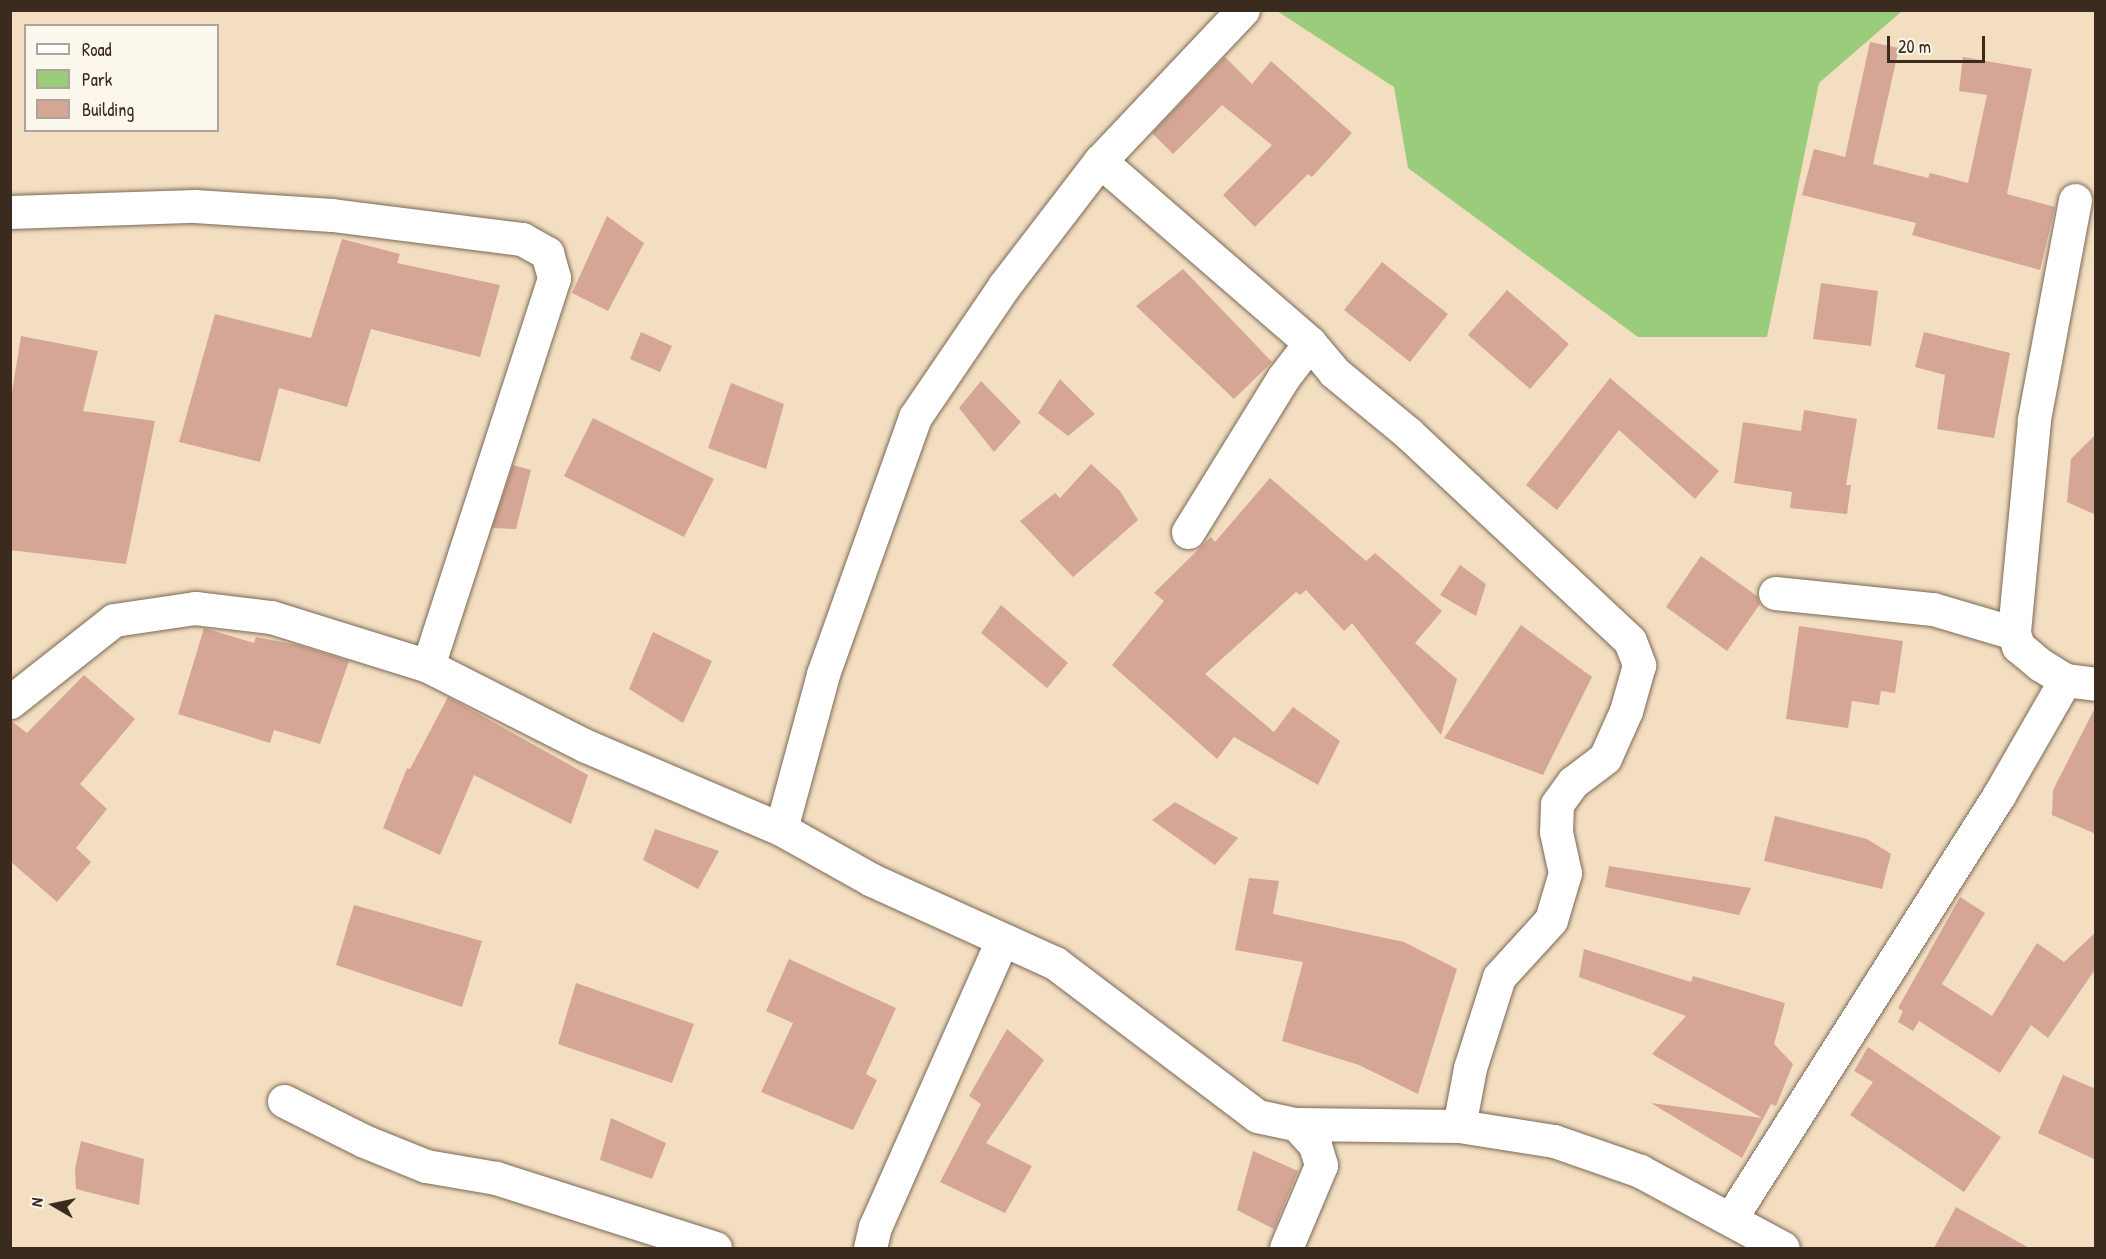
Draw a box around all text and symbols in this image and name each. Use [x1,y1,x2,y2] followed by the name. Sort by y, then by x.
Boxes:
[24,24,219,132] legend
[1890,24,1988,62] scale bar
[1898,34,1931,59] text: 20 m
[82,37,112,62] text: Road
[82,67,112,92] text: Park
[82,97,134,122] text: Building
[24,1175,84,1235] north arrow
[25,1196,48,1208] text: N

